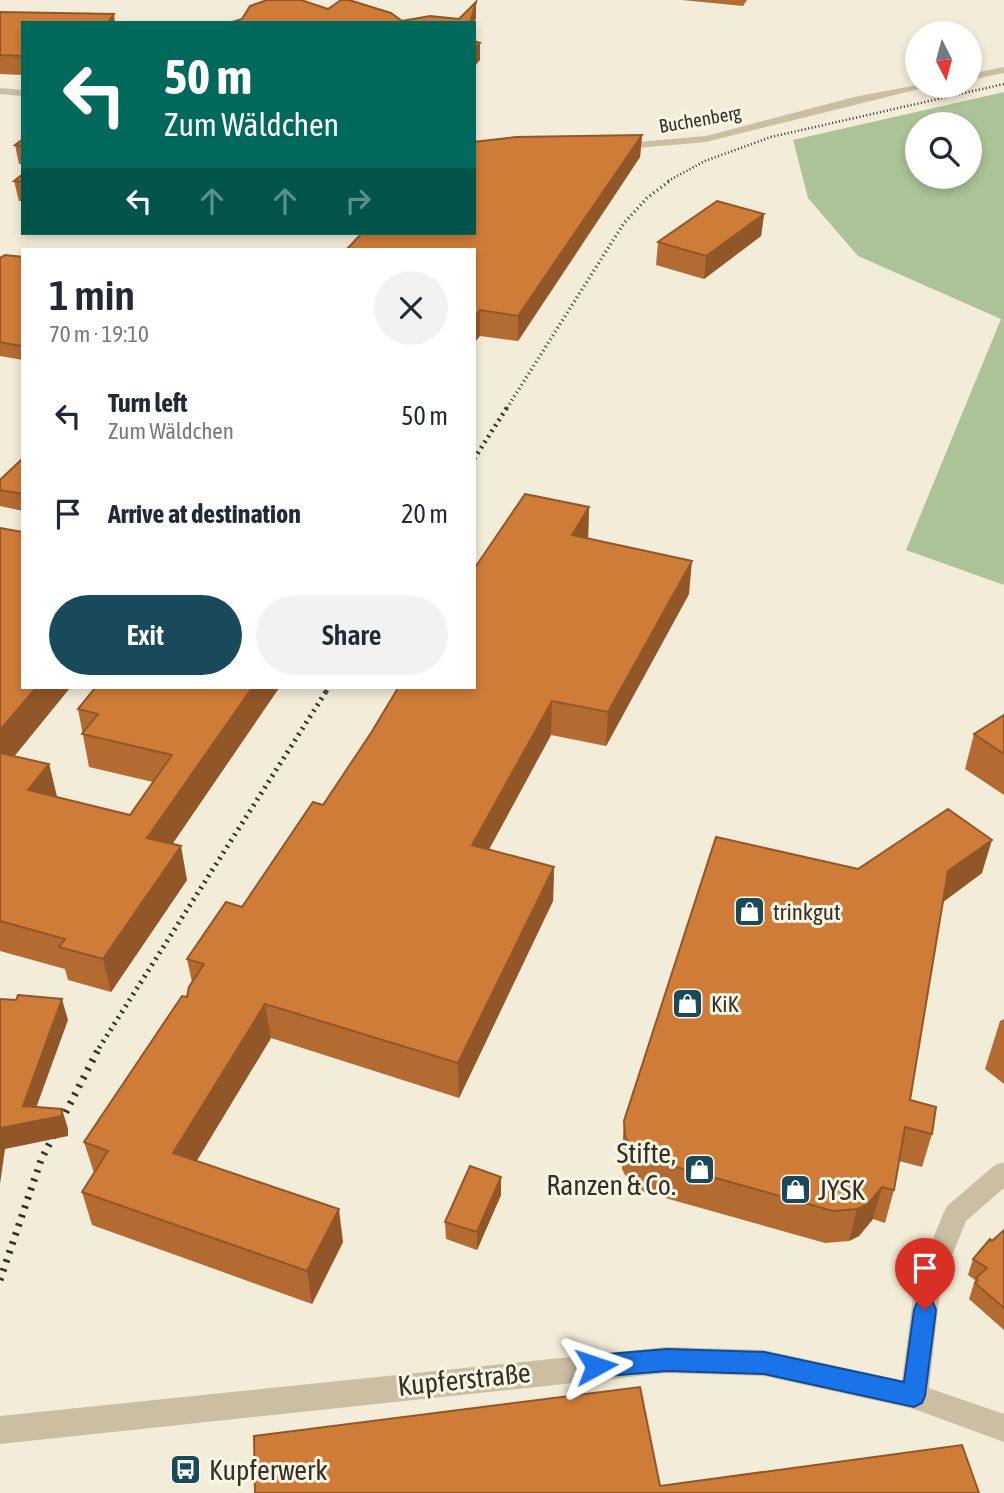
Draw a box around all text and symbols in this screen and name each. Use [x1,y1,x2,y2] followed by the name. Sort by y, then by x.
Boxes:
[905,21,982,98] north arrow
[905,21,982,189] map controls
[164,48,252,104] text: 50 m
[49,49,140,140] icon: left
[657,101,744,137] street label: Buchenberg
[164,106,339,143] text: Zum Wäldchen
[905,112,982,189] button: search
[120,182,158,220] icon: left
[193,182,231,220] icon: ahead
[266,182,304,220] icon: ahead
[339,182,377,220] icon: right
[49,271,135,319] text: 1 min
[374,271,448,345] button: close
[49,321,149,347] text: 70 m · 19:10
[108,388,188,418] text: Turn left
[49,397,87,435] icon: left
[401,401,448,431] text: 50 m
[108,418,234,444] text: Zum Wäldchen
[49,495,87,533] icon: arrive
[108,499,301,529] text: Arrive at destination
[401,499,448,529] text: 20 m
[49,595,242,675] button: Exit
[256,595,448,675] button: Share
[733,895,767,929] shop icon: trinkgut
[773,899,841,925] place label: trinkgut
[671,987,705,1021] shop icon: KiK
[711,991,740,1017] place label: KiK
[546,1137,676,1201] place label: Stifte, Ranzen & Co.
[682,1152,716,1186] shop icon: Stifte, Ranzen & Co.
[778,1173,812,1207] shop icon: JYSK
[818,1174,865,1206] place label: JYSK
[895,1238,955,1310] pin
[906,1249,944,1287] icon: arrive
[559,1329,633,1403] position arrow
[396,1356,532,1402] street label: Kupferstraße
[169,1453,203,1487] bus stop icon: Kupferwerk
[209,1454,328,1486] place label: Kupferwerk

